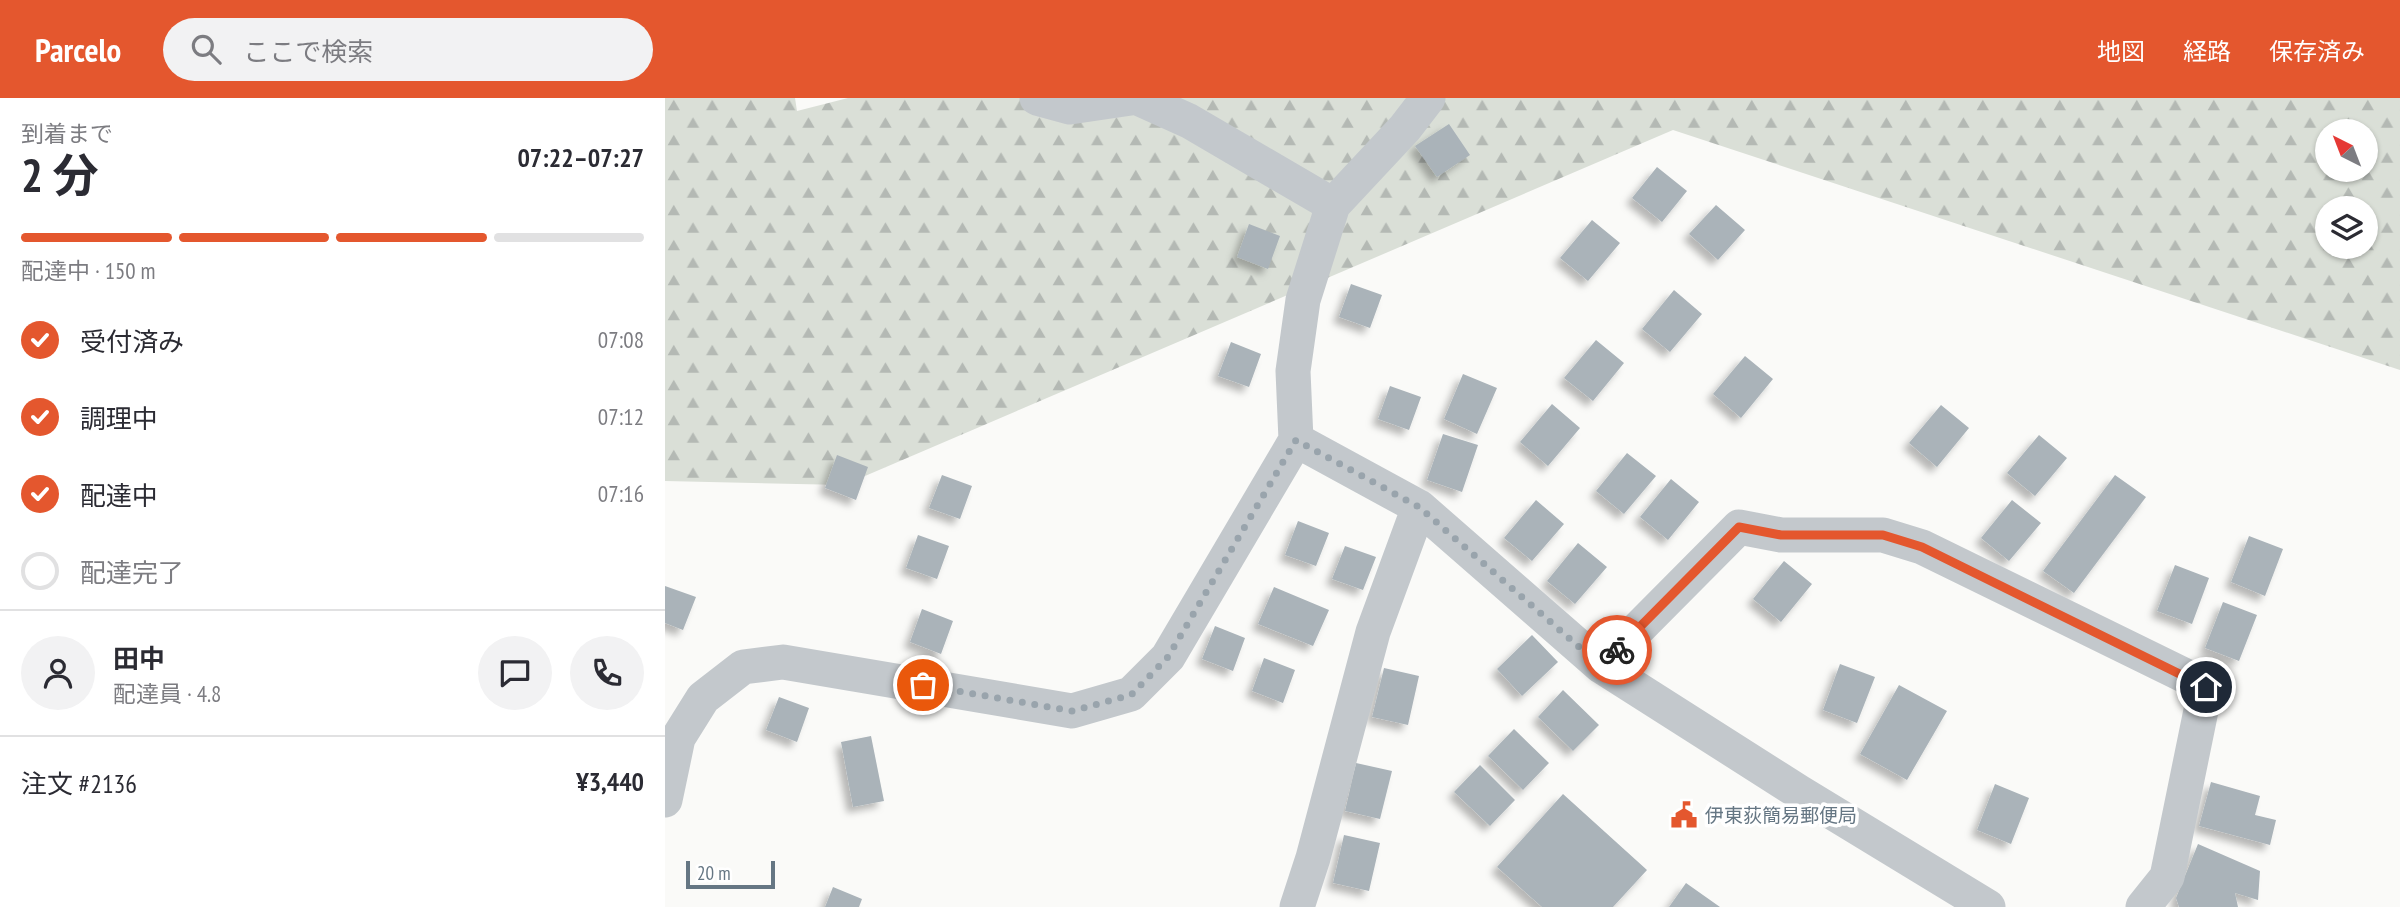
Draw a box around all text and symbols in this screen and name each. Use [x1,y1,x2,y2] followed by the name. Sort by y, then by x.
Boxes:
[163,18,653,81] search box
[35,28,121,71] text: Parcelo
[187,30,225,68] icon: search
[243,35,373,68] text: ここで検索
[2097,36,2145,67] text: 地図
[2183,36,2231,67] text: 経路
[2269,36,2365,67] text: 保存済み
[21,119,113,148] text: 到着まで
[2315,119,2378,182] north arrow
[2315,119,2378,259] map controls
[517,141,644,174] text: 07:22–07:27
[21,145,98,205] text: 2 分
[2315,196,2378,259] button: layers
[21,256,156,285] text: 配達中 · 150 m
[21,321,59,359] icon: check
[80,325,184,358] text: 受付済み
[598,325,644,354] text: 07:08
[21,398,59,436] icon: check
[80,402,158,435] text: 調理中
[598,402,644,431] text: 07:12
[21,475,59,513] icon: check
[80,479,158,512] text: 配達中
[598,479,644,508] text: 07:16
[80,556,184,589] text: 配達完了
[1582,615,1652,685] courier
[1598,631,1636,669] icon: bike
[21,636,95,710] button: person
[478,636,552,710] button: chat
[570,636,644,710] button: phone
[113,642,165,675] text: 田中
[893,655,953,715] pin
[2176,657,2236,717] pin
[904,666,942,704] icon: bag
[2187,668,2225,706] icon: home
[113,679,221,708] text: 配達員 · 4.8
[576,765,644,798] text: ¥3,440
[21,767,137,800] text: 注文 #2136
[1669,800,1699,830] public building icon: 伊東荻簡易郵便局
[1705,803,1857,827] place label: 伊東荻簡易郵便局
[686,858,775,890] scale bar
[697,861,731,885] text: 20 m

